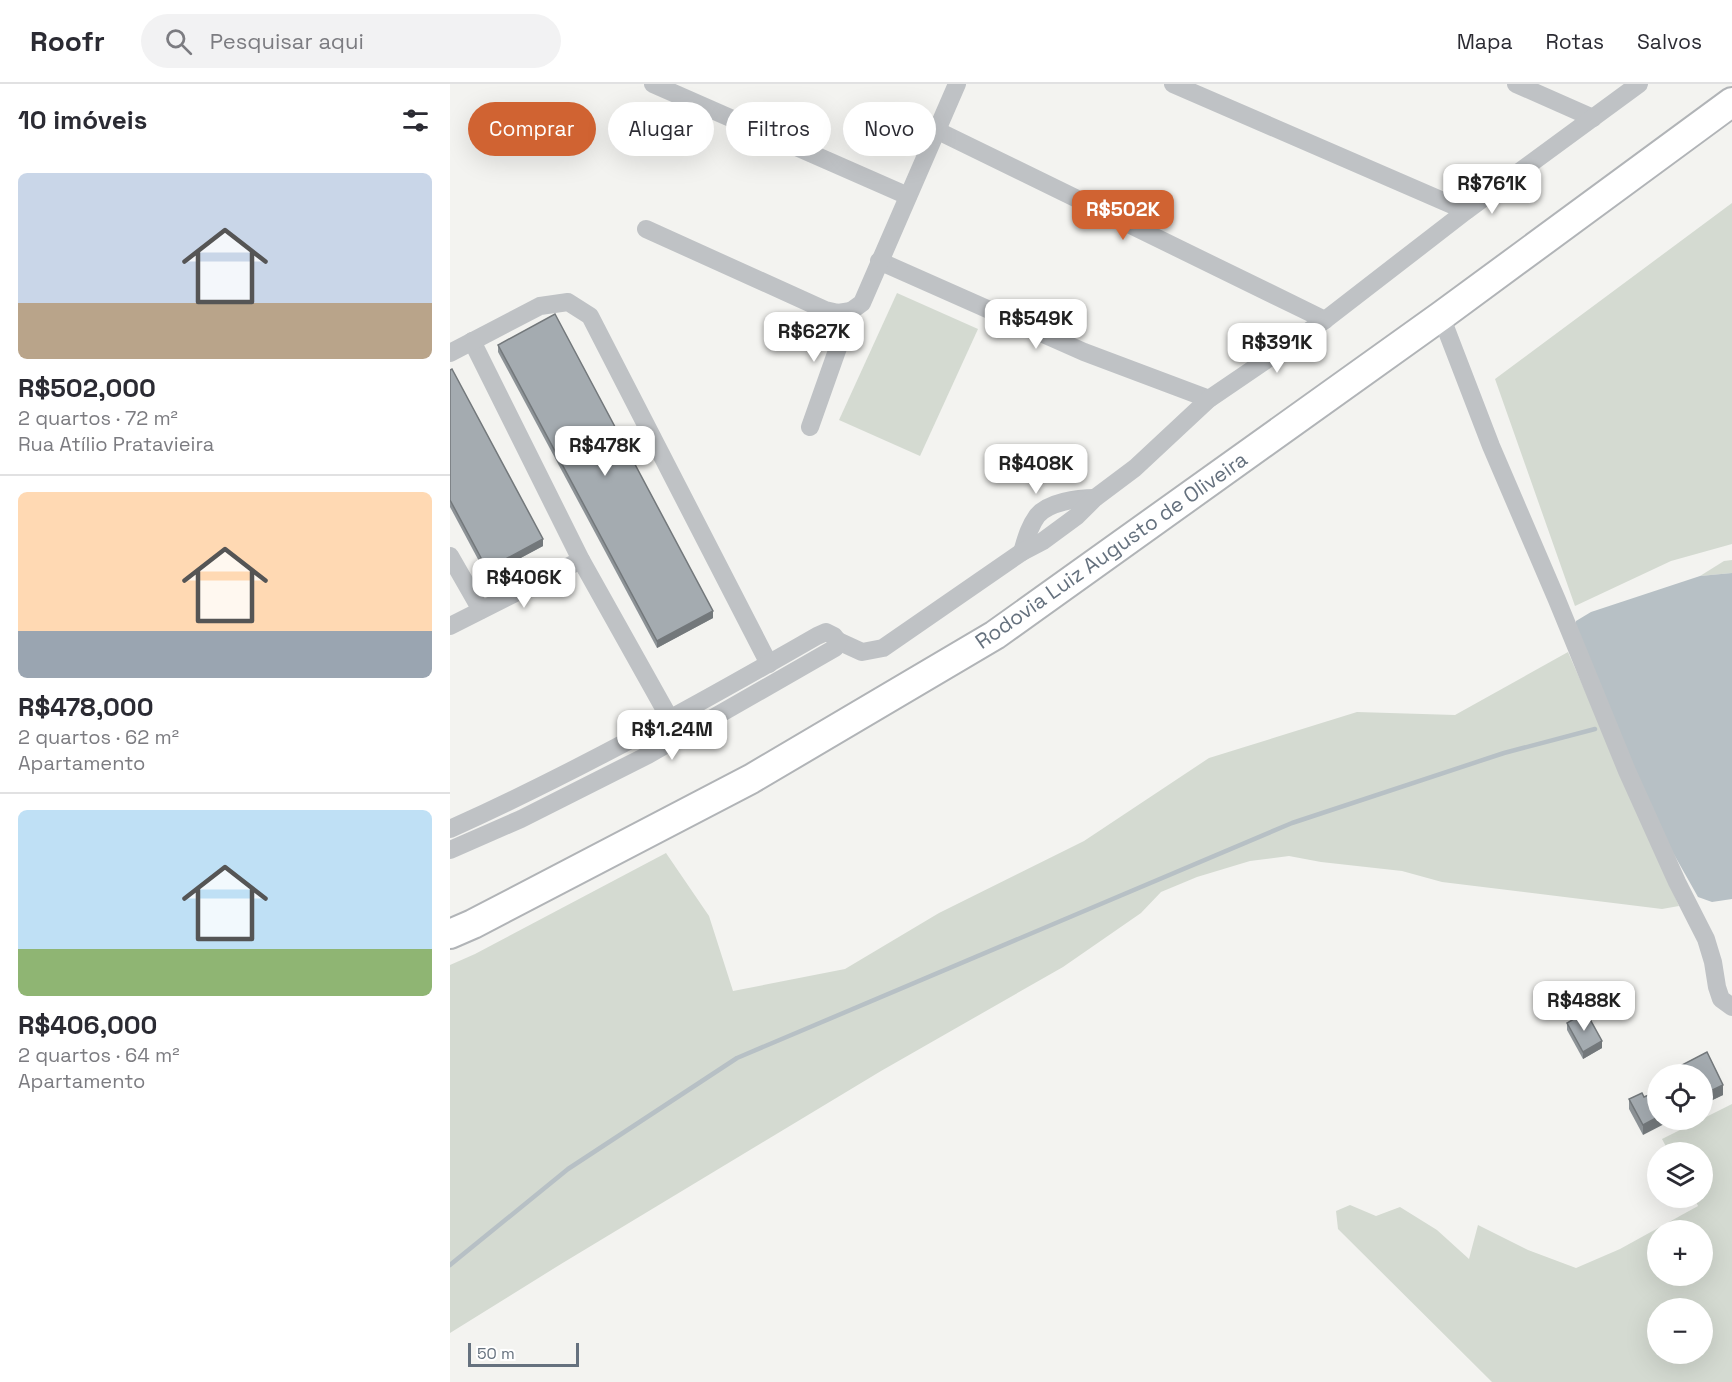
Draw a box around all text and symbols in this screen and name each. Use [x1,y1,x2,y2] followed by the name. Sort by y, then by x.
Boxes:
[141,14,561,68] search box
[30,23,105,59] text: Roofr
[162,25,195,58] icon: search
[210,27,364,55] text: Pesquisar aqui
[1457,28,1512,55] text: Mapa
[1545,28,1604,55] text: Rotas
[1637,28,1702,55] text: Salvos
[468,102,596,156] chip: Comprar
[608,102,714,156] chip: Alugar
[726,102,831,156] chip: Filtros
[843,102,936,156] chip: Novo
[18,103,147,137] text: 10 imóveis
[399,104,432,137] icon: filters
[1443,164,1541,215] pin: R$761K
[1457,170,1527,196] text: R$761K
[1074,190,1172,241] pin: R$502K
[1086,196,1160,222] text: R$502K
[171,212,279,320] icon: home
[987,299,1085,350] pin: R$549K
[999,305,1073,331] text: R$549K
[765,312,863,363] pin: R$627K
[778,318,850,344] text: R$627K
[1228,323,1326,374] pin: R$391K
[1242,329,1312,355] text: R$391K
[18,371,156,405] text: R$502,000
[18,405,178,431] text: 2 quartos · 72 m²
[556,426,654,477] pin: R$478K
[18,431,214,457] text: Rua Atílio Pratavieira
[569,432,641,458] text: R$478K
[987,444,1085,495] pin: R$408K
[970,445,1252,655] street label: Rodovia Luiz Augusto de Oliveira
[999,450,1073,476] text: R$408K
[171,531,279,639] icon: home
[475,558,573,609] pin: R$406K
[486,564,562,590] text: R$406K
[18,690,154,724] text: R$478,000
[617,710,727,761] pin: R$1.24M
[631,716,713,742] text: R$1.24M
[18,724,179,750] text: 2 quartos · 62 m²
[18,750,145,776] text: Apartamento
[171,849,279,957] icon: home
[1535,981,1633,1032] pin: R$488K
[1547,987,1621,1013] text: R$488K
[18,1008,157,1042] text: R$406,000
[18,1042,180,1068] text: 2 quartos · 64 m²
[1647,1064,1713,1364] map controls
[1647,1064,1713,1130] button: locate
[18,1068,145,1094] text: Apartamento
[1647,1142,1713,1208] button: layers
[1647,1220,1713,1286] button: +
[1647,1298,1713,1364] button: −
[468,1340,579,1368] scale bar
[477,1343,515,1364] text: 50 m

